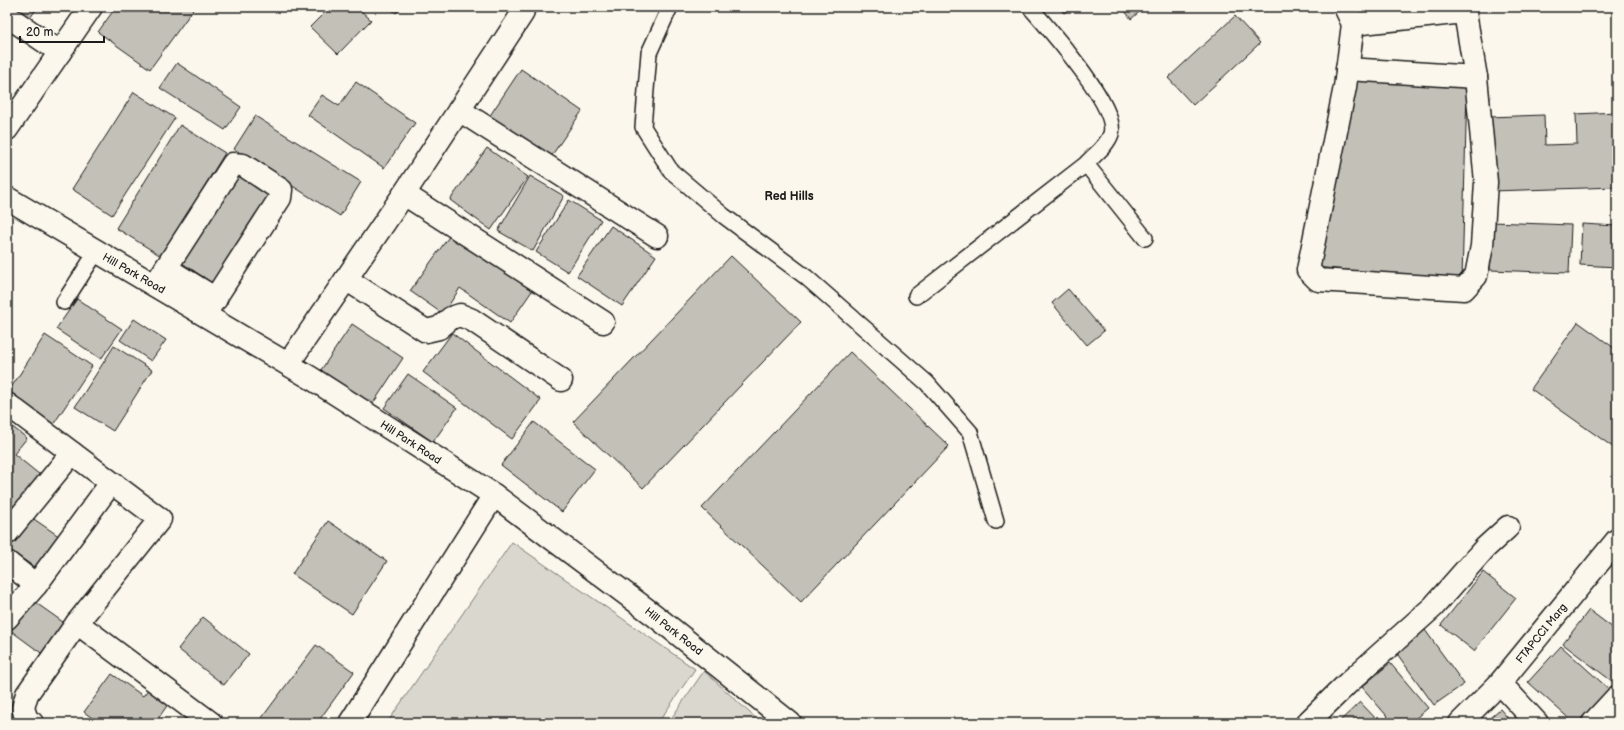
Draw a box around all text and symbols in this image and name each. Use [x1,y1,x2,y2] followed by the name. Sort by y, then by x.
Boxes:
[20,18,104,44] scale bar
[26,25,53,40] text: 20 m
[764,189,814,204] district label: Red Hills
[100,250,167,297] street label: Hill Park Road
[378,418,444,467] street label: Hill Park Road
[1513,601,1570,666] street label: FTAPCCI Marg
[642,605,705,658] street label: Hill Park Road

